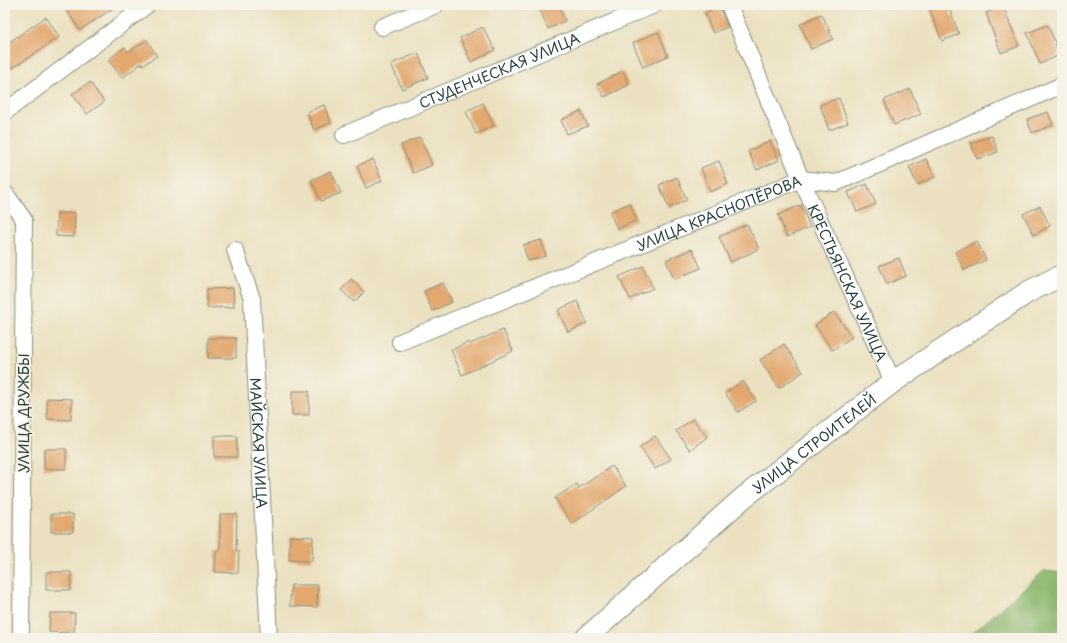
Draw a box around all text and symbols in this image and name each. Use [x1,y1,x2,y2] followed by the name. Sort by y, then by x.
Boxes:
[415,27,583,113] street label: СТУДЕНЧЕСКАЯ УЛИЦА
[633,170,804,255] street label: УЛИЦА КРАСНОПЁРОВА
[803,201,893,365] street label: КРЕСТЬЯНСКАЯ УЛИЦА
[13,353,34,473] street label: УЛИЦА ДРУЖБЫ
[245,377,273,509] street label: МАЙСКАЯ УЛИЦА
[747,388,880,498] street label: УЛИЦА СТРОИТЕЛЕЙ

